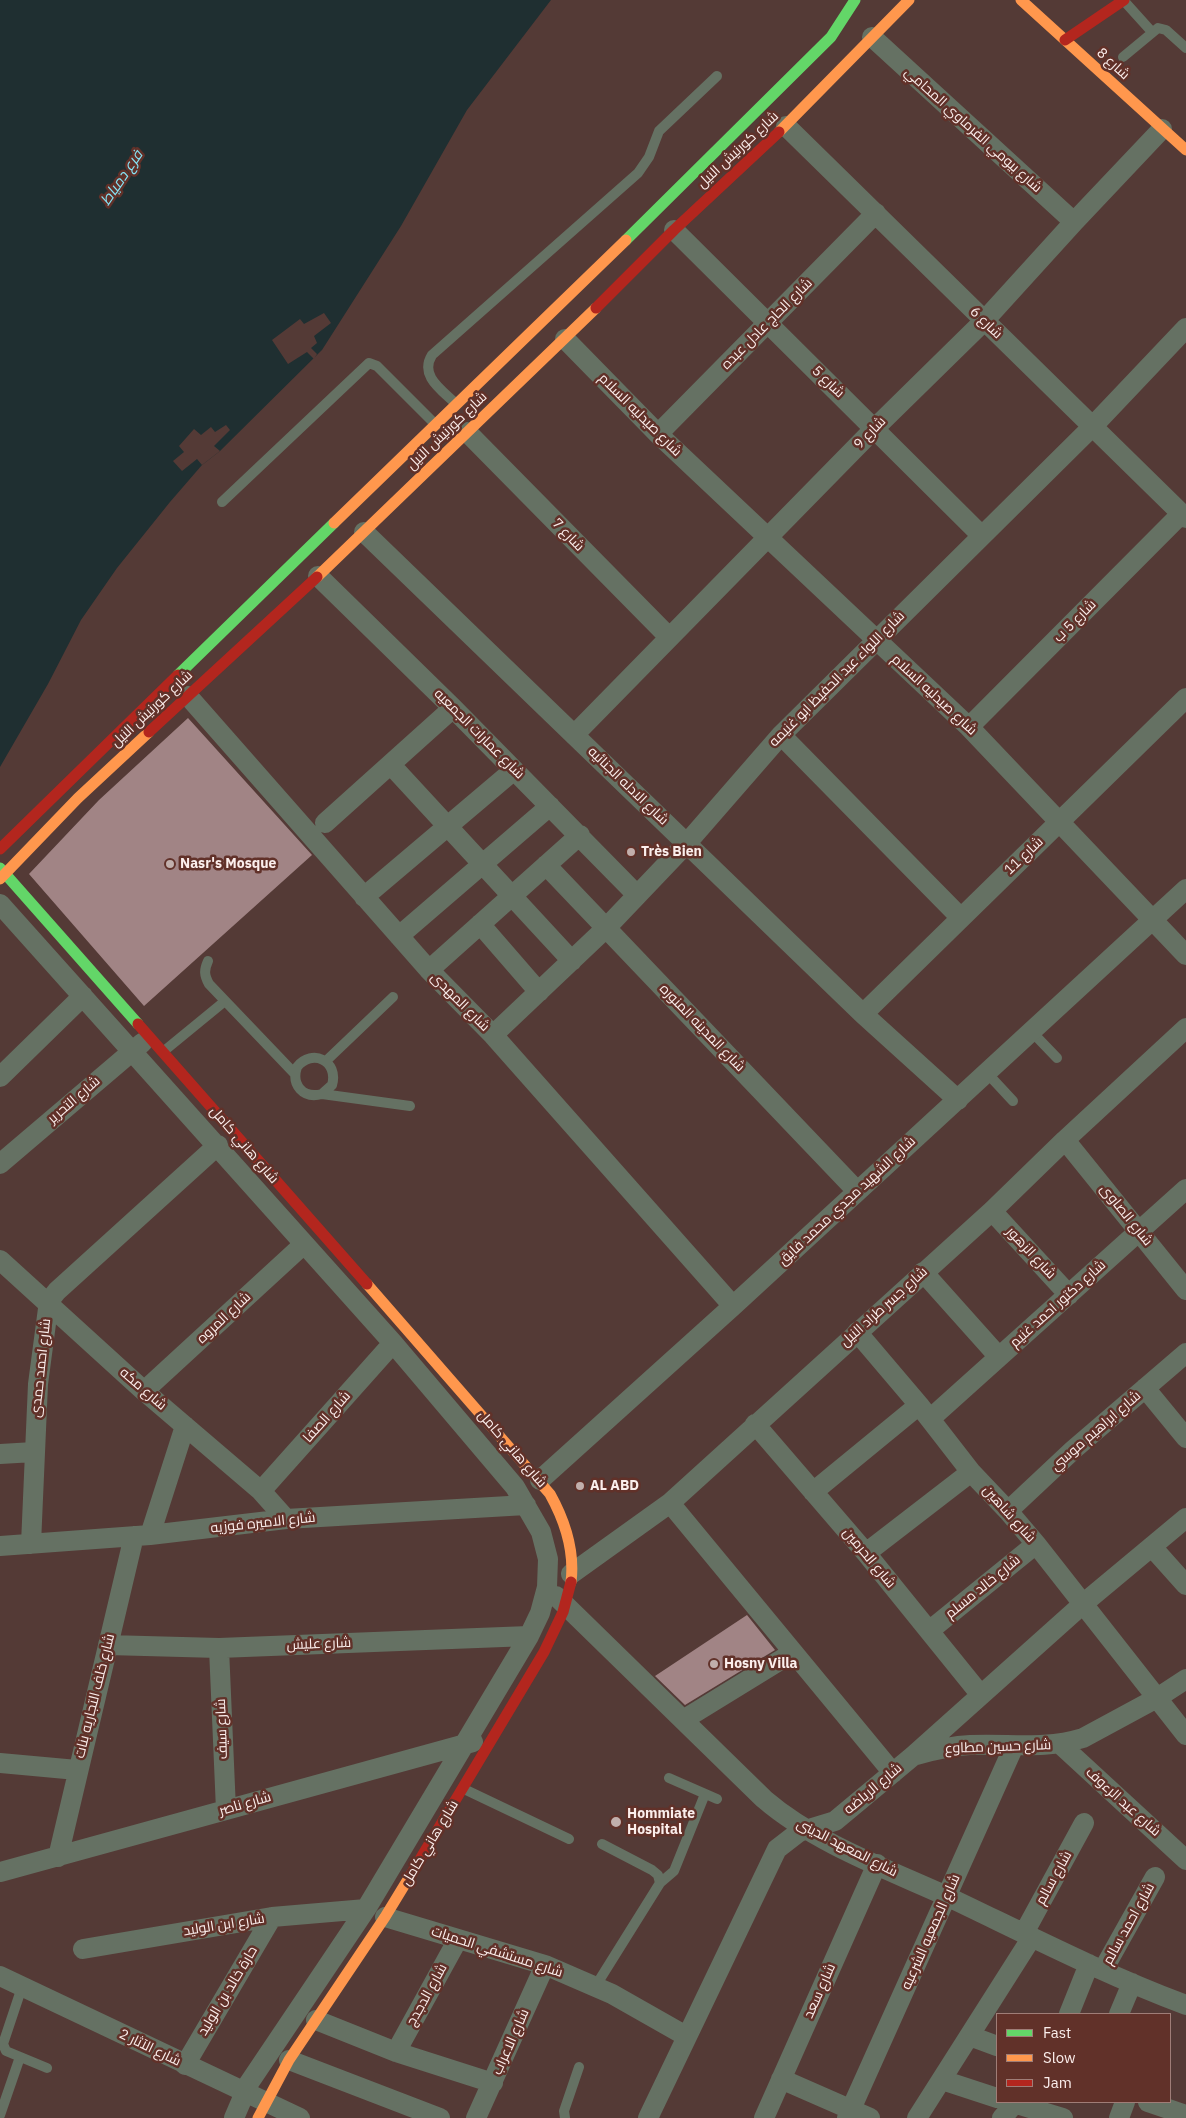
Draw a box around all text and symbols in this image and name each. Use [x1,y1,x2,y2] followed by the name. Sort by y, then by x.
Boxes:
[1093,45,1133,83] street label: شارع 8
[901,64,1045,196] street label: شارع بيومي الفرماوي المحامي
[694,108,782,192] street label: شارع كورنيش النيل
[97,147,147,209] water label: فرع دمياط
[718,275,816,373] street label: شارع الحاج عادل عبده
[966,303,1006,343] street label: شارع 6
[808,362,848,402] street label: شارع 5
[595,370,685,460] street label: شارع صيدليه السلام
[403,388,491,474] street label: شارع كورنيش النيل
[850,413,890,453] street label: شارع 9
[548,515,588,555] street label: شارع 7
[1050,596,1100,646] street label: شارع 5 ب
[766,608,908,750] street label: شارع اللواء عبد الحفيظ ابو غنيمه
[888,651,980,739] street label: شارع صيدليه السلام
[108,667,196,751] street label: شارع كورنيش النيل
[430,685,528,783] street label: شارع عمارات الجمعيه
[584,743,672,829] street label: شارع الادله الجنائيه
[1001,834,1047,878] street label: شارع 11
[641,844,702,860] place label: Très Bien
[625,846,637,858] marker: Très Bien
[180,856,276,872] place label: Nasr's Mosque
[164,858,176,870] marker: Nasr's Mosque
[427,969,493,1035] street label: شارع المهدى
[656,981,748,1075] street label: شارع المدينه المنوره
[44,1073,104,1127] street label: شارع التحرير
[206,1103,282,1187] street label: شارع هاني كامل
[775,1133,919,1269] street label: شارع الشهيد مجدي محمد فايق
[1096,1181,1156,1249] street label: شارع الصاوى
[1003,1223,1059,1283] street label: شارع الزهور
[1007,1257,1109,1351] street label: شارع دكتور احمد غنيم
[837,1263,931,1351] street label: شارع جسر طراد النيل
[194,1289,254,1347] street label: شارع المروه
[27,1318,55,1418] street label: شارع احمد حمدى
[116,1364,170,1414] street label: شارع مكه
[1048,1387,1144,1475] street label: شارع ابراهيم موسي
[300,1388,354,1446] street label: شارع الصفا
[474,1407,550,1491] street label: شارع هاني كامل
[590,1478,639,1494] place label: AL ABD
[574,1480,586,1492] marker: AL ABD
[979,1482,1039,1546] street label: شارع شاهين
[210,1509,316,1537] street label: شارع الاميره فوزيه
[839,1524,899,1592] street label: شارع الحرمين
[942,1552,1024,1622] street label: شارع خالد مسلم
[71,1632,119,1760] street label: شارع خلف التجاريه بنات
[286,1634,352,1654] street label: شارع عليش
[724,1656,798,1672] place label: Hosny Villa
[708,1658,720,1670] marker: Hosny Villa
[213,1698,231,1760] street label: شارع سيف
[945,1737,1051,1757] street label: شارع حسين مطاوع
[840,1760,906,1818] street label: شارع الرياضه
[1082,1764,1164,1840] street label: شارع عبد الرءوف
[217,1789,273,1819] street label: شارع ناصر
[398,1797,462,1889] street label: شارع هاني كامل
[627,1806,695,1838] place label: Hommiate Hospital
[609,1815,623,1829] marker: Hommiate Hospital
[794,1815,900,1881] street label: شارع المعهد الدينى
[1032,1848,1076,1908] street label: شارع سالم
[898,1872,964,1992] street label: شارع الجمعيه الشرعيه
[1100,1880,1158,1968] street label: شارع احمد سالم
[182,1910,266,1940] street label: شارع ابن الوليد
[429,1923,565,1981] street label: شارع مستشفي الحميات
[195,1943,261,2039] street label: حارة خالد بن الوليد
[403,1961,451,2029] street label: شارع الدجدج
[800,1961,840,2021] street label: شارع سعد
[489,2006,533,2078] street label: شارع الاعراب
[996,2013,1171,2103] legend
[1043,2023,1071,2042] text: Fast
[116,2026,184,2070] street label: شارع الآثار 2
[1043,2048,1076,2067] text: Slow
[1043,2073,1072,2092] text: Jam

